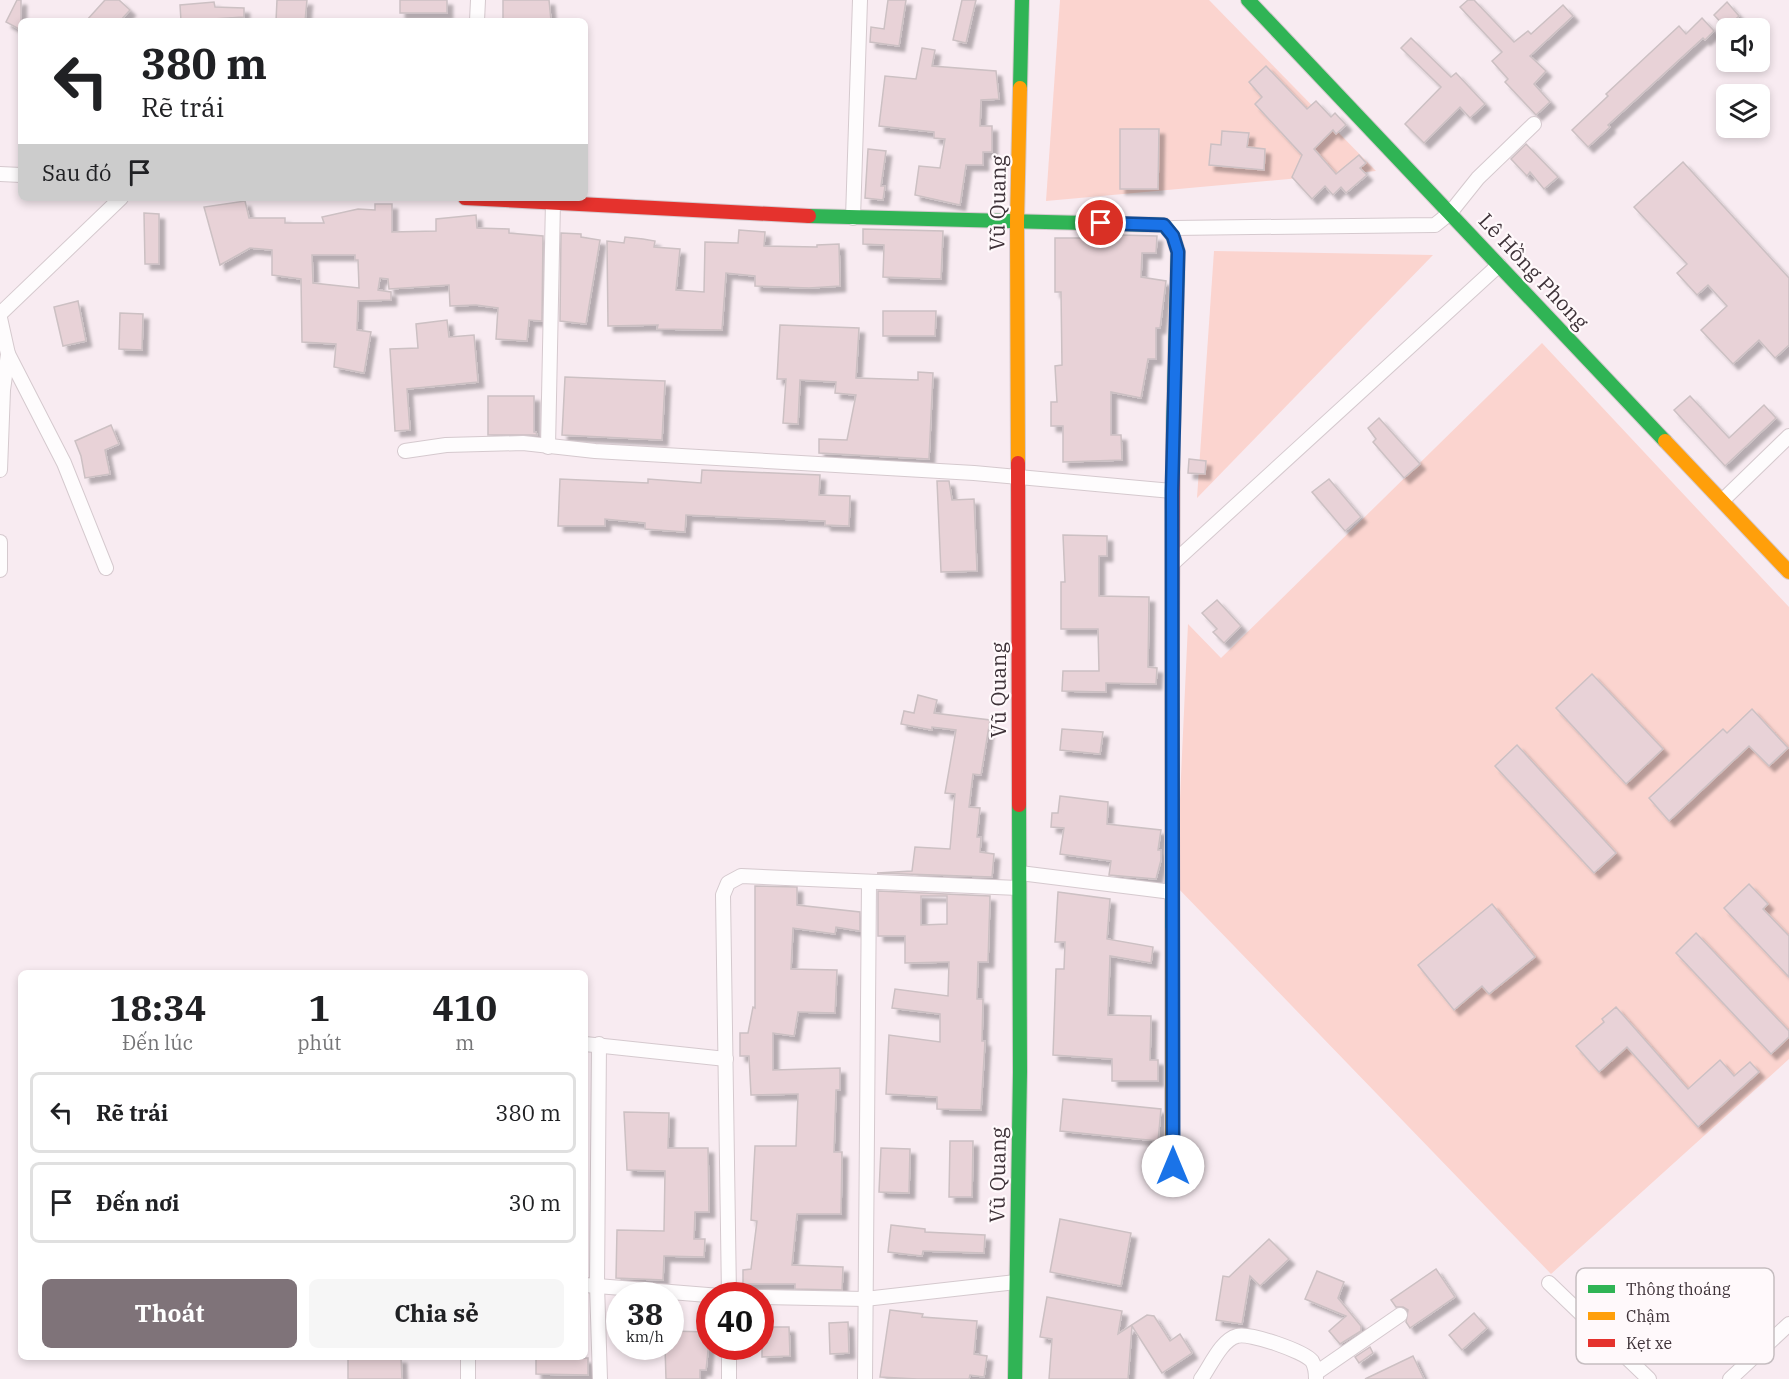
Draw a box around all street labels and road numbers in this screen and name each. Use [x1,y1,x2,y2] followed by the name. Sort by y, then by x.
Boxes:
[982,154,1012,251] street label: Vũ Quang
[1473,207,1596,336] street label: Lê Hồng Phong
[984,642,1012,738] street label: Vũ Quang
[982,1126,1012,1223] street label: Vũ Quang

